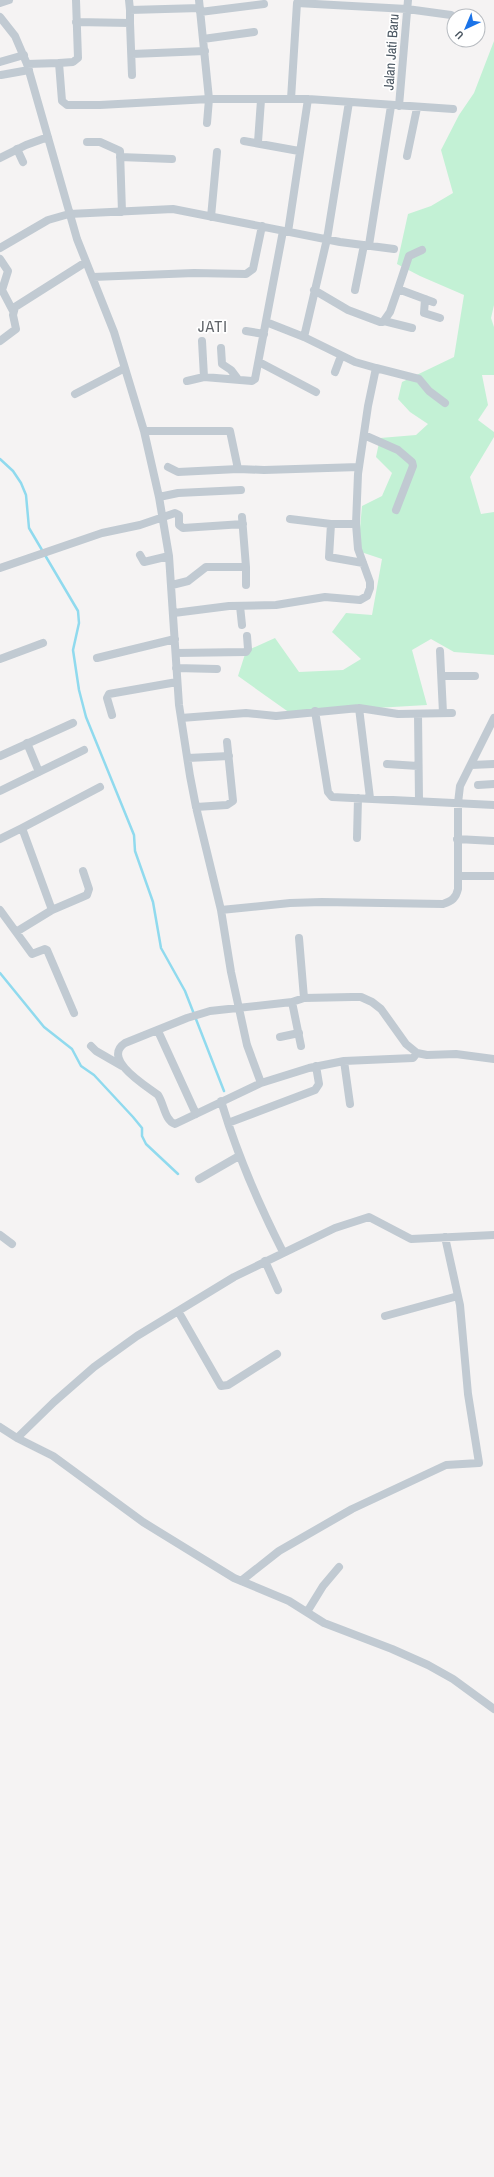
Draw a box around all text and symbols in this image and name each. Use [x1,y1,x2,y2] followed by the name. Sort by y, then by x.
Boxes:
[446,8,486,48] north arrow
[379,13,403,91] street label: Jalan Jati Baru
[452,28,466,42] text: U
[198,315,228,337] district label: JATI

